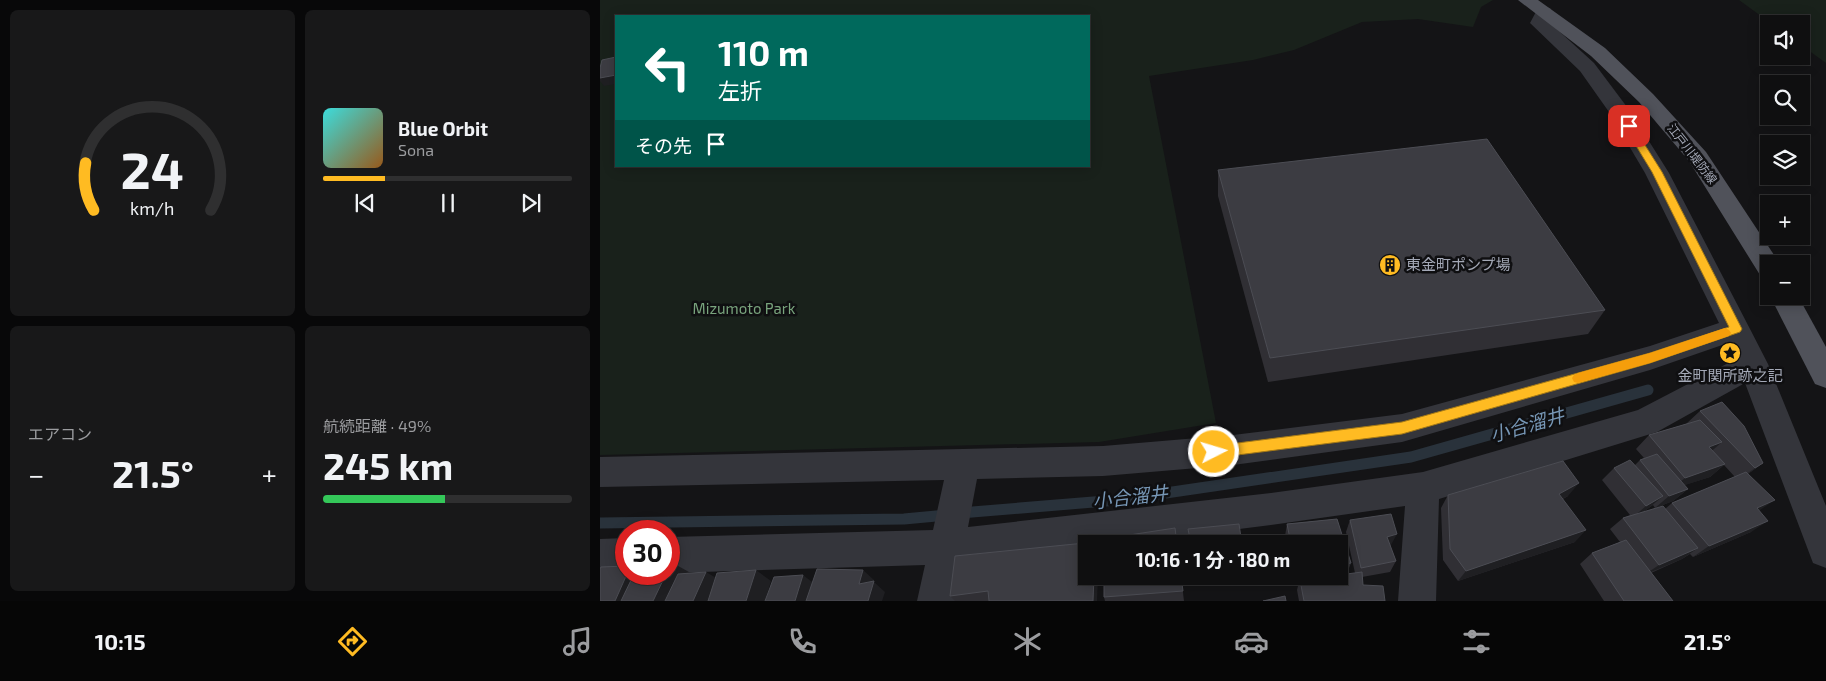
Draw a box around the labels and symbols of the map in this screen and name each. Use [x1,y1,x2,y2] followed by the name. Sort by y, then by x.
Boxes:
[1608,105,1650,147] pin
[1665,121,1720,186] street label: 江戸川堤防線
[1378,253,1402,277] building icon: 東金町ポンプ場
[1406,255,1511,273] place label: 東金町ポンプ場
[693,299,796,317] park label: Mizumoto Park
[1718,341,1742,365] place icon: 金町関所跡之記
[1677,366,1783,384] place label: 金町関所跡之記
[1487,402,1568,446] water label: 小合溜井
[1187,425,1239,477] position arrow
[1091,480,1171,513] water label: 小合溜井
[615,520,680,585] speed limit sign: 30

